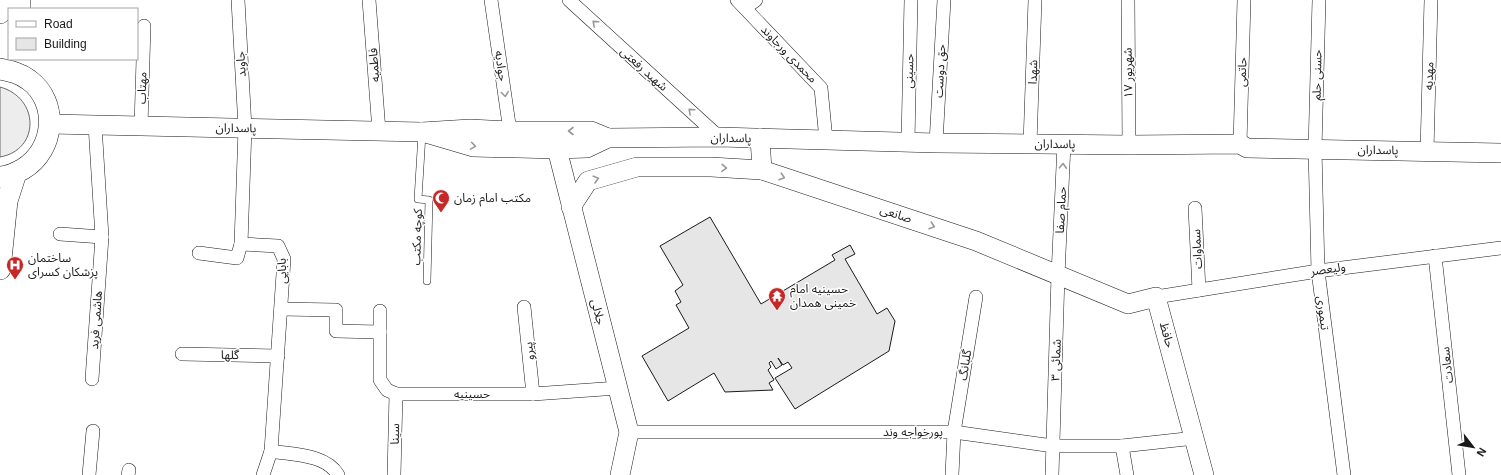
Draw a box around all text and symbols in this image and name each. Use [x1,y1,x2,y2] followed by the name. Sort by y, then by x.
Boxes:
[8,8,138,60] legend
[44,17,73,31] text: Road
[592,21,600,28] one-way arrow
[758,22,820,86] street label: محمدی ورجاوند
[44,37,87,51] text: Building
[617,44,670,94] street label: شهید رفعتی
[932,44,949,98] street label: حق دوست
[366,47,382,83] street label: فاطمیه
[1121,48,1136,98] street label: ۱۷ شهریور
[1310,49,1326,101] street label: حسنی حلم
[492,50,510,82] street label: جوادیه
[233,51,249,77] street label: جاوید
[901,53,917,89] street label: حسینی
[1234,57,1250,87] street label: حاتمی
[1026,59,1040,85] street label: شهدا
[1422,62,1437,90] street label: مهدیه
[134,72,150,104] street label: مهتاب
[500,91,509,97] one-way arrow
[688,109,695,116] one-way arrow
[215,121,257,136] street label: پاسداران
[568,127,574,135] one-way arrow
[710,131,752,146] street label: پاسداران
[1034,137,1076,152] street label: پاسداران
[470,141,476,150] one-way arrow
[1357,143,1399,158] street label: پاسداران
[1059,163,1067,169] one-way arrow
[721,164,727,172] one-way arrow
[778,172,785,180] one-way arrow
[592,175,599,184] one-way arrow
[1053,186,1071,234] street label: حمام صفا
[431,188,451,213] mosque icon: مکتب امام زمان
[454,191,531,207] place label: مکتب امام زمان
[878,202,914,226] street label: صانعی
[409,207,426,266] street label: کوچه مکتب
[928,222,935,230] one-way arrow
[1189,229,1205,269] street label: سماوات
[28,251,98,280] place label: ساختمان پزشکان کسرای
[5,255,25,280] hospital icon: ساختمان پزشکان کسرای
[275,258,290,284] street label: بابایی
[1309,260,1346,279] street label: ولیعصر
[790,282,856,310] place label: حسینیه امام خمینی همدان
[767,286,787,311] temple icon: حسینیه امام خمینی همدان
[87,290,105,350] street label: هاشمی فرید
[1314,295,1332,331] street label: تیموری
[588,298,608,326] street label: جلالی
[1157,321,1177,349] street label: حافظ
[1048,339,1064,381] street label: شمائی ۳
[521,341,538,361] street label: پیرو
[1438,346,1456,384] street label: سعادت
[221,348,240,362] street label: گلها
[956,348,975,381] street label: گلبانگ
[454,387,490,401] street label: حسینیه
[388,423,402,445] street label: سینا
[883,425,943,440] street label: پورخواجه وند
[1453,427,1493,467] north arrow
[1474,446,1489,459] text: N

